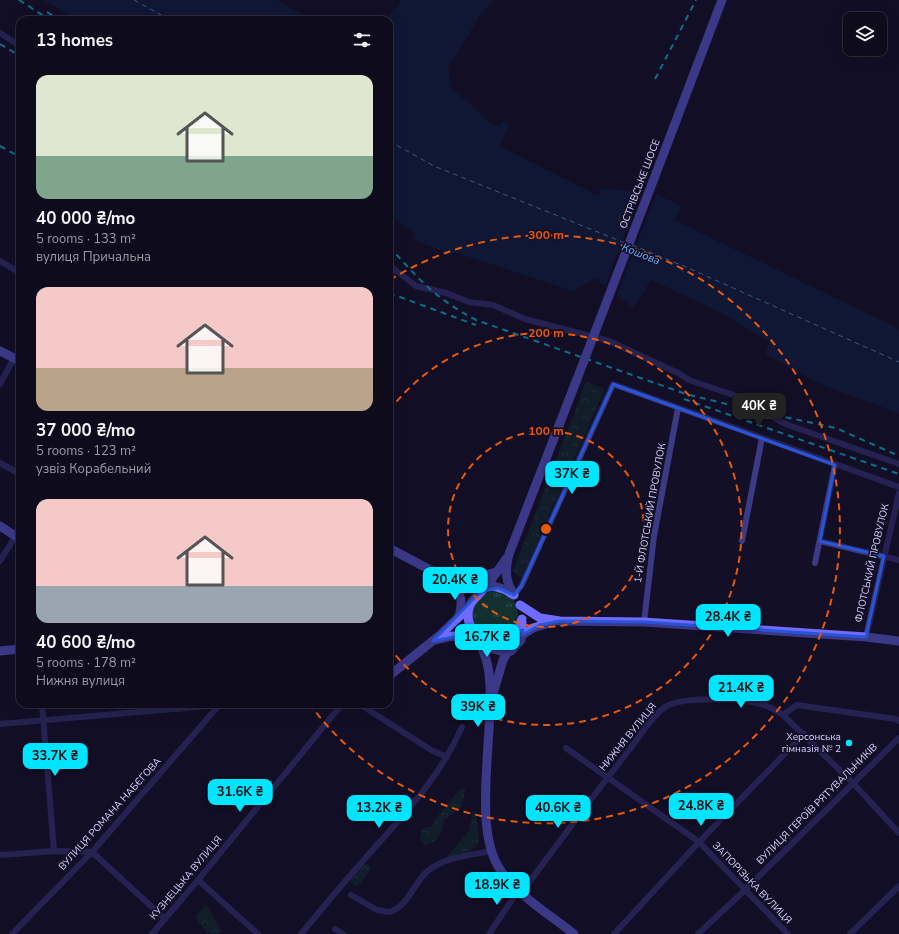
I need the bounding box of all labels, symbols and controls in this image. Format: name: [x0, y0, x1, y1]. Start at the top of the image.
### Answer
map controls: [843, 12, 887, 56]
button: layers: [843, 12, 887, 56]
text: 13 homes: [36, 29, 113, 52]
icon: filters: [351, 29, 373, 51]
icon: home: [169, 101, 241, 173]
street label: ОСТРІВСЬКЕ ШОСЕ: [616, 137, 664, 231]
text: 40 000 ₴/mo: [36, 207, 135, 230]
text: 300 m: [528, 227, 564, 243]
text: 5 rooms · 133 m²: [36, 230, 136, 248]
water label: Кошова: [620, 240, 662, 269]
text: вулиця Причальна: [36, 248, 151, 266]
icon: home: [169, 313, 241, 385]
text: 200 m: [528, 325, 564, 341]
pin: 40K ₴: [731, 393, 787, 427]
text: 40K ₴: [741, 397, 777, 415]
text: 37 000 ₴/mo: [36, 419, 135, 442]
text: 100 m: [528, 423, 564, 439]
street label: 1-Й ФЛОТСЬКИЙ ПРОВУЛОК: [631, 441, 669, 584]
text: 5 rooms · 123 m²: [36, 442, 136, 460]
text: узвіз Корабельний: [36, 460, 151, 478]
pin: 37K ₴: [544, 461, 600, 495]
text: 37K ₴: [554, 465, 590, 483]
street label: ФЛОТСЬКИЙ ПРОВУЛОК: [851, 502, 893, 624]
centre of rings: [539, 522, 553, 536]
icon: home: [169, 525, 241, 597]
pin: 20.4K ₴: [418, 567, 492, 601]
text: 20.4K ₴: [432, 571, 478, 589]
pin: 28.4K ₴: [691, 604, 765, 638]
text: 28.4K ₴: [705, 608, 751, 626]
pin: 16.7K ₴: [450, 624, 524, 658]
text: 16.7K ₴: [464, 628, 510, 646]
text: 40 600 ₴/mo: [36, 631, 135, 654]
text: 5 rooms · 178 m²: [36, 654, 136, 672]
text: Нижня вулиця: [36, 672, 125, 690]
pin: 21.4K ₴: [704, 675, 778, 709]
text: 21.4K ₴: [718, 679, 764, 697]
pin: 39K ₴: [450, 694, 506, 728]
text: 39K ₴: [460, 698, 496, 716]
street label: НИЖНЯ ВУЛИЦЯ: [596, 700, 660, 774]
place label: Херсонська гімназія № 2: [782, 730, 841, 756]
marker: Херсонська гімназія № 2: [844, 738, 854, 748]
street label: ВУЛИЦЯ ГЕРОЇВ РЯТУВАЛЬНИКІВ: [753, 740, 881, 868]
pin: 33.7K ₴: [18, 743, 92, 777]
text: 33.7K ₴: [32, 747, 78, 765]
street label: ВУЛИЦЯ РОМАНА НАБЄГОВА: [56, 754, 165, 873]
pin: 31.6K ₴: [203, 779, 277, 813]
text: 31.6K ₴: [217, 783, 263, 801]
pin: 24.8K ₴: [664, 793, 738, 827]
pin: 13.2K ₴: [342, 795, 416, 829]
pin: 40.6K ₴: [521, 795, 595, 829]
text: 24.8K ₴: [678, 797, 724, 815]
text: 13.2K ₴: [356, 799, 402, 817]
text: 40.6K ₴: [535, 799, 581, 817]
street label: КУЗНЕЦЬКА ВУЛИЦЯ: [147, 833, 225, 923]
street label: ЗАПОРІЗЬКА ВУЛИЦЯ: [709, 839, 795, 927]
pin: 18.9K ₴: [460, 872, 534, 906]
text: 18.9K ₴: [474, 876, 520, 894]

